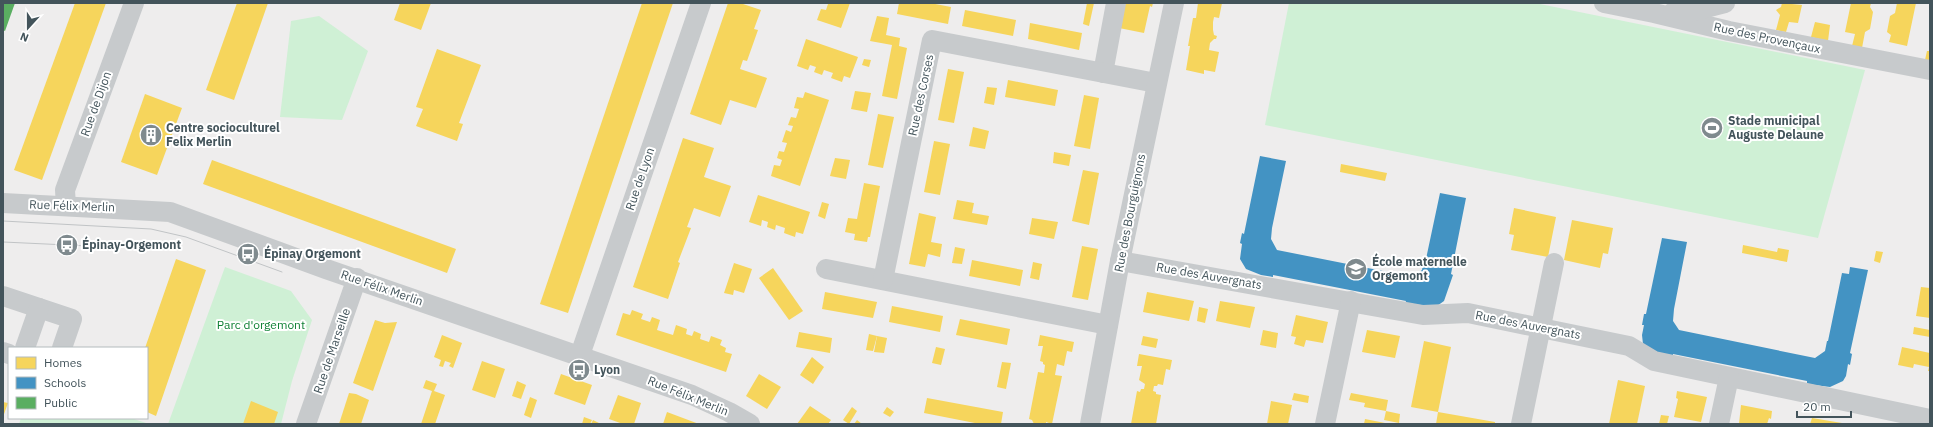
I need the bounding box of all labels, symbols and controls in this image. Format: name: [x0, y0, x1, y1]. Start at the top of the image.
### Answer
north arrow: [8, 8, 48, 48]
street label: Rue des Provençaux: [1712, 19, 1822, 56]
text: N: [18, 29, 31, 45]
street label: Rue des Corses: [905, 53, 937, 137]
street label: Rue de Dijon: [77, 69, 114, 138]
place label: Stade municipal Auguste Delaune: [1728, 113, 1824, 142]
sports icon: Stade municipal Auguste Delaune: [1699, 115, 1725, 141]
place label: Centre socioculturel Felix Merlin: [166, 120, 280, 149]
building icon: Centre socioculturel Felix Merlin: [138, 122, 164, 148]
street label: Rue de Lyon: [622, 146, 657, 212]
street label: Rue des Bourguignons: [1111, 152, 1148, 273]
street label: Rue Félix Merlin: [29, 197, 115, 214]
bus stop icon: Épinay-Orgemont: [54, 232, 80, 258]
place label: Épinay-Orgemont: [82, 236, 181, 252]
bus stop icon: Épinay Orgemont: [235, 241, 261, 267]
place label: Épinay Orgemont: [264, 245, 361, 261]
place label: École maternelle Orgemont: [1372, 253, 1467, 283]
school or university icon: École maternelle Orgemont: [1343, 256, 1369, 282]
street label: Rue des Auvergnats: [1155, 259, 1263, 292]
street label: Rue Félix Merlin: [339, 266, 425, 309]
street label: Rue de Marseille: [310, 306, 353, 396]
street label: Rue des Auvergnats: [1474, 307, 1582, 342]
park label: Parc d'orgemont: [217, 317, 305, 332]
legend: [8, 347, 148, 419]
text: Homes: [44, 355, 82, 370]
bus stop icon: Lyon: [566, 357, 592, 383]
place label: Lyon: [594, 362, 620, 377]
street label: Rue Félix Merlin: [646, 372, 731, 419]
text: Schools: [44, 375, 87, 390]
scale bar: [1797, 393, 1851, 419]
text: Public: [44, 395, 77, 410]
text: 20 m: [1803, 399, 1831, 414]

